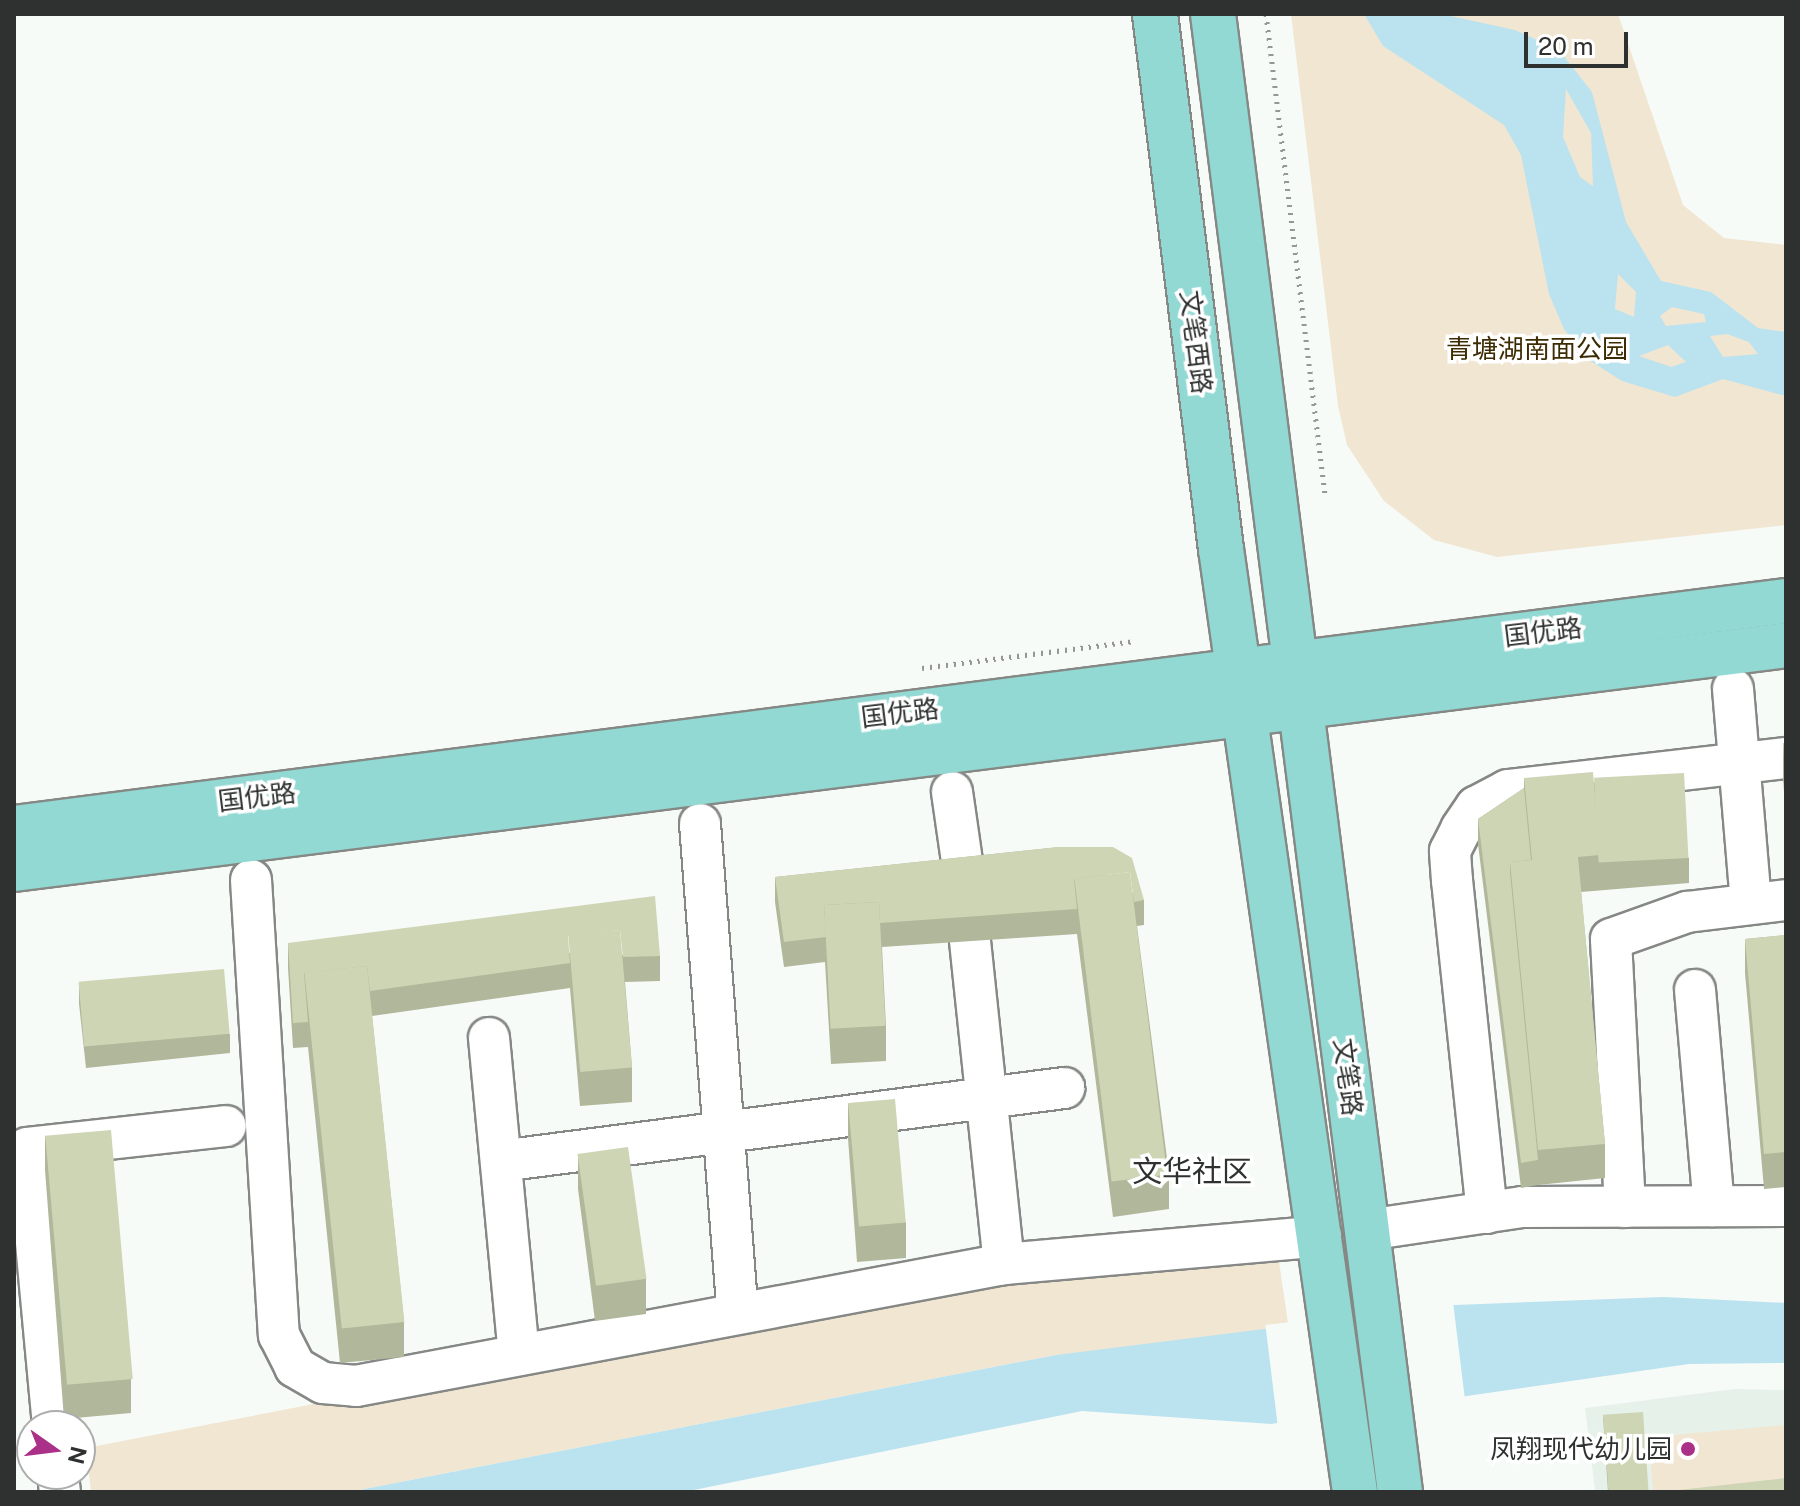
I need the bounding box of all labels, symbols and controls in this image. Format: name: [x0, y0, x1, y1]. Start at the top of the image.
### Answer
scale bar: [1528, 16, 1632, 66]
text: 20 m: [1538, 32, 1594, 60]
street label: 文笔西路: [1174, 288, 1218, 396]
park label: 青塘湖南面公园: [1446, 333, 1628, 365]
street label: 国优路: [1502, 612, 1584, 652]
street label: 国优路: [859, 693, 941, 733]
street label: 国优路: [216, 777, 298, 817]
street label: 文笔路: [1328, 1036, 1368, 1118]
district label: 文华社区: [1132, 1153, 1252, 1189]
north arrow: [16, 1410, 96, 1490]
place label: 凤翔现代幼儿园: [1490, 1433, 1672, 1465]
marker: 凤翔现代幼儿园: [1679, 1440, 1697, 1458]
text: N: [63, 1444, 92, 1467]

